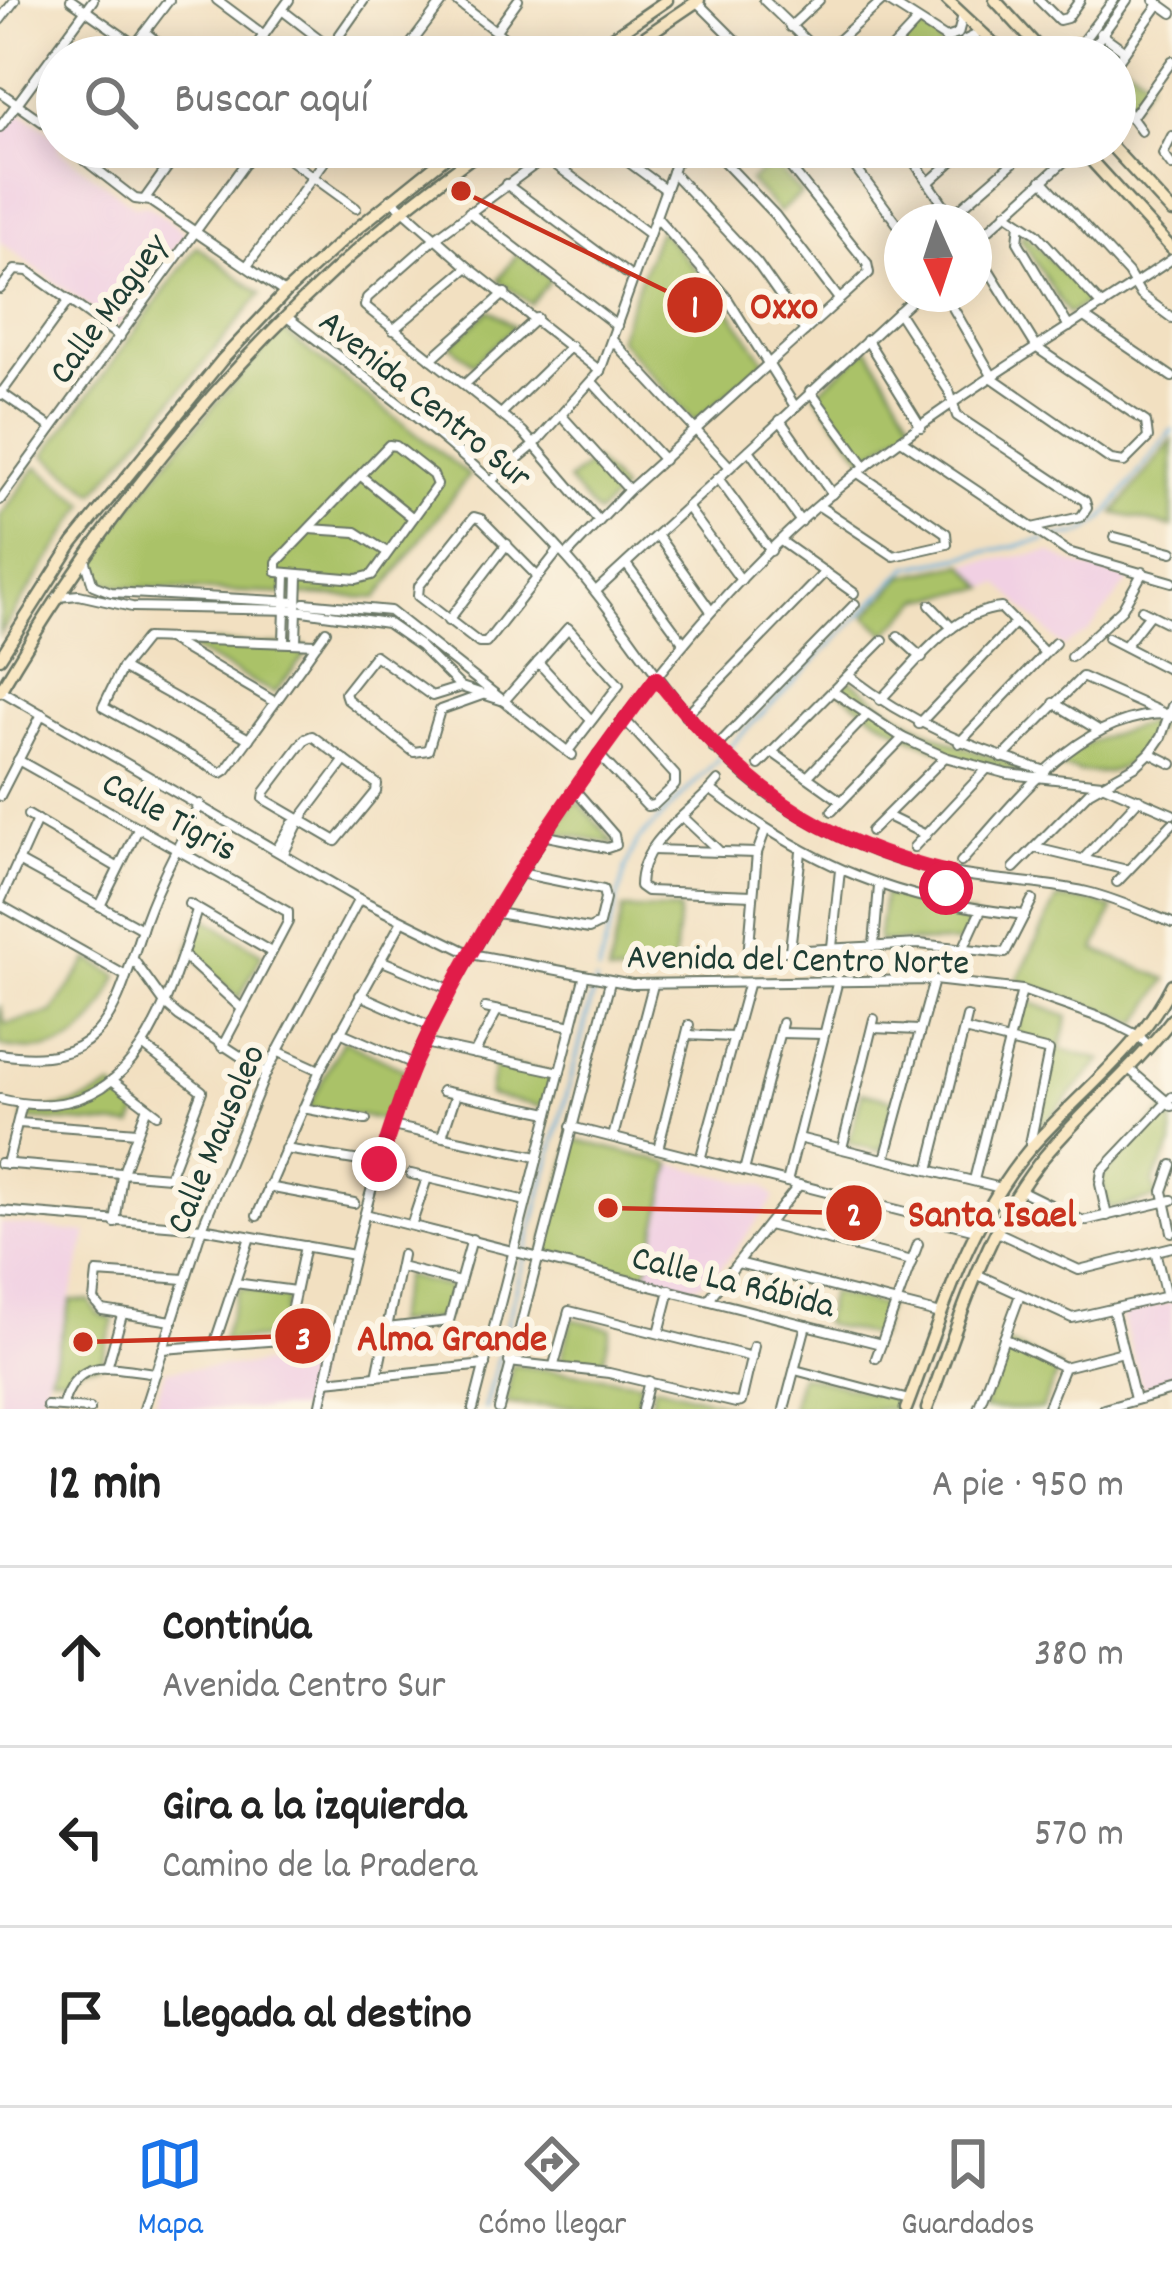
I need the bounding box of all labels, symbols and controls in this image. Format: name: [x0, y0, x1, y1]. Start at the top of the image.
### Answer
search box: [36, 36, 1136, 168]
icon: search: [78, 69, 144, 135]
text: Buscar aquí: [174, 70, 369, 134]
north arrow: [884, 204, 992, 312]
street label: Calle Maguey: [38, 223, 184, 397]
callout: Oxxo: [665, 267, 842, 342]
text: Oxxo: [750, 283, 818, 338]
text: 1: [691, 284, 699, 336]
street label: Avenida Centro Sur: [305, 299, 542, 505]
street label: Calle Tigris: [91, 761, 245, 878]
route start: [919, 861, 973, 915]
street label: Avenida del Centro Norte: [626, 934, 970, 992]
street label: Calle Mausoleo: [155, 1038, 282, 1243]
route end: [352, 1137, 406, 1191]
callout: Santa Isael: [824, 1175, 1100, 1250]
text: Santa Isael: [908, 1191, 1077, 1246]
text: 2: [846, 1192, 862, 1244]
street label: Calle La Rábida: [626, 1235, 840, 1335]
callout: Alma Grande: [273, 1298, 572, 1373]
text: Alma Grande: [357, 1315, 547, 1370]
text: 3: [295, 1316, 311, 1368]
text: 12 min: [48, 1451, 161, 1523]
text: A pie · 950 m: [932, 1460, 1124, 1515]
text: Continúa: [162, 1597, 311, 1661]
icon: ahead: [48, 1624, 114, 1690]
text: 380 m: [1034, 1629, 1124, 1684]
text: Avenida Centro Sur: [162, 1661, 445, 1716]
text: Gira a la izquierda: [162, 1777, 466, 1841]
icon: left: [48, 1804, 114, 1870]
text: 570 m: [1034, 1809, 1124, 1864]
text: Camino de la Pradera: [162, 1841, 477, 1896]
icon: arrive: [48, 1984, 114, 2050]
text: Llegada al destino: [162, 1985, 472, 2049]
tab: Mapa: [137, 2131, 203, 2250]
tab: Cómo llegar: [478, 2131, 626, 2250]
tab: Guardados: [901, 2131, 1035, 2250]

